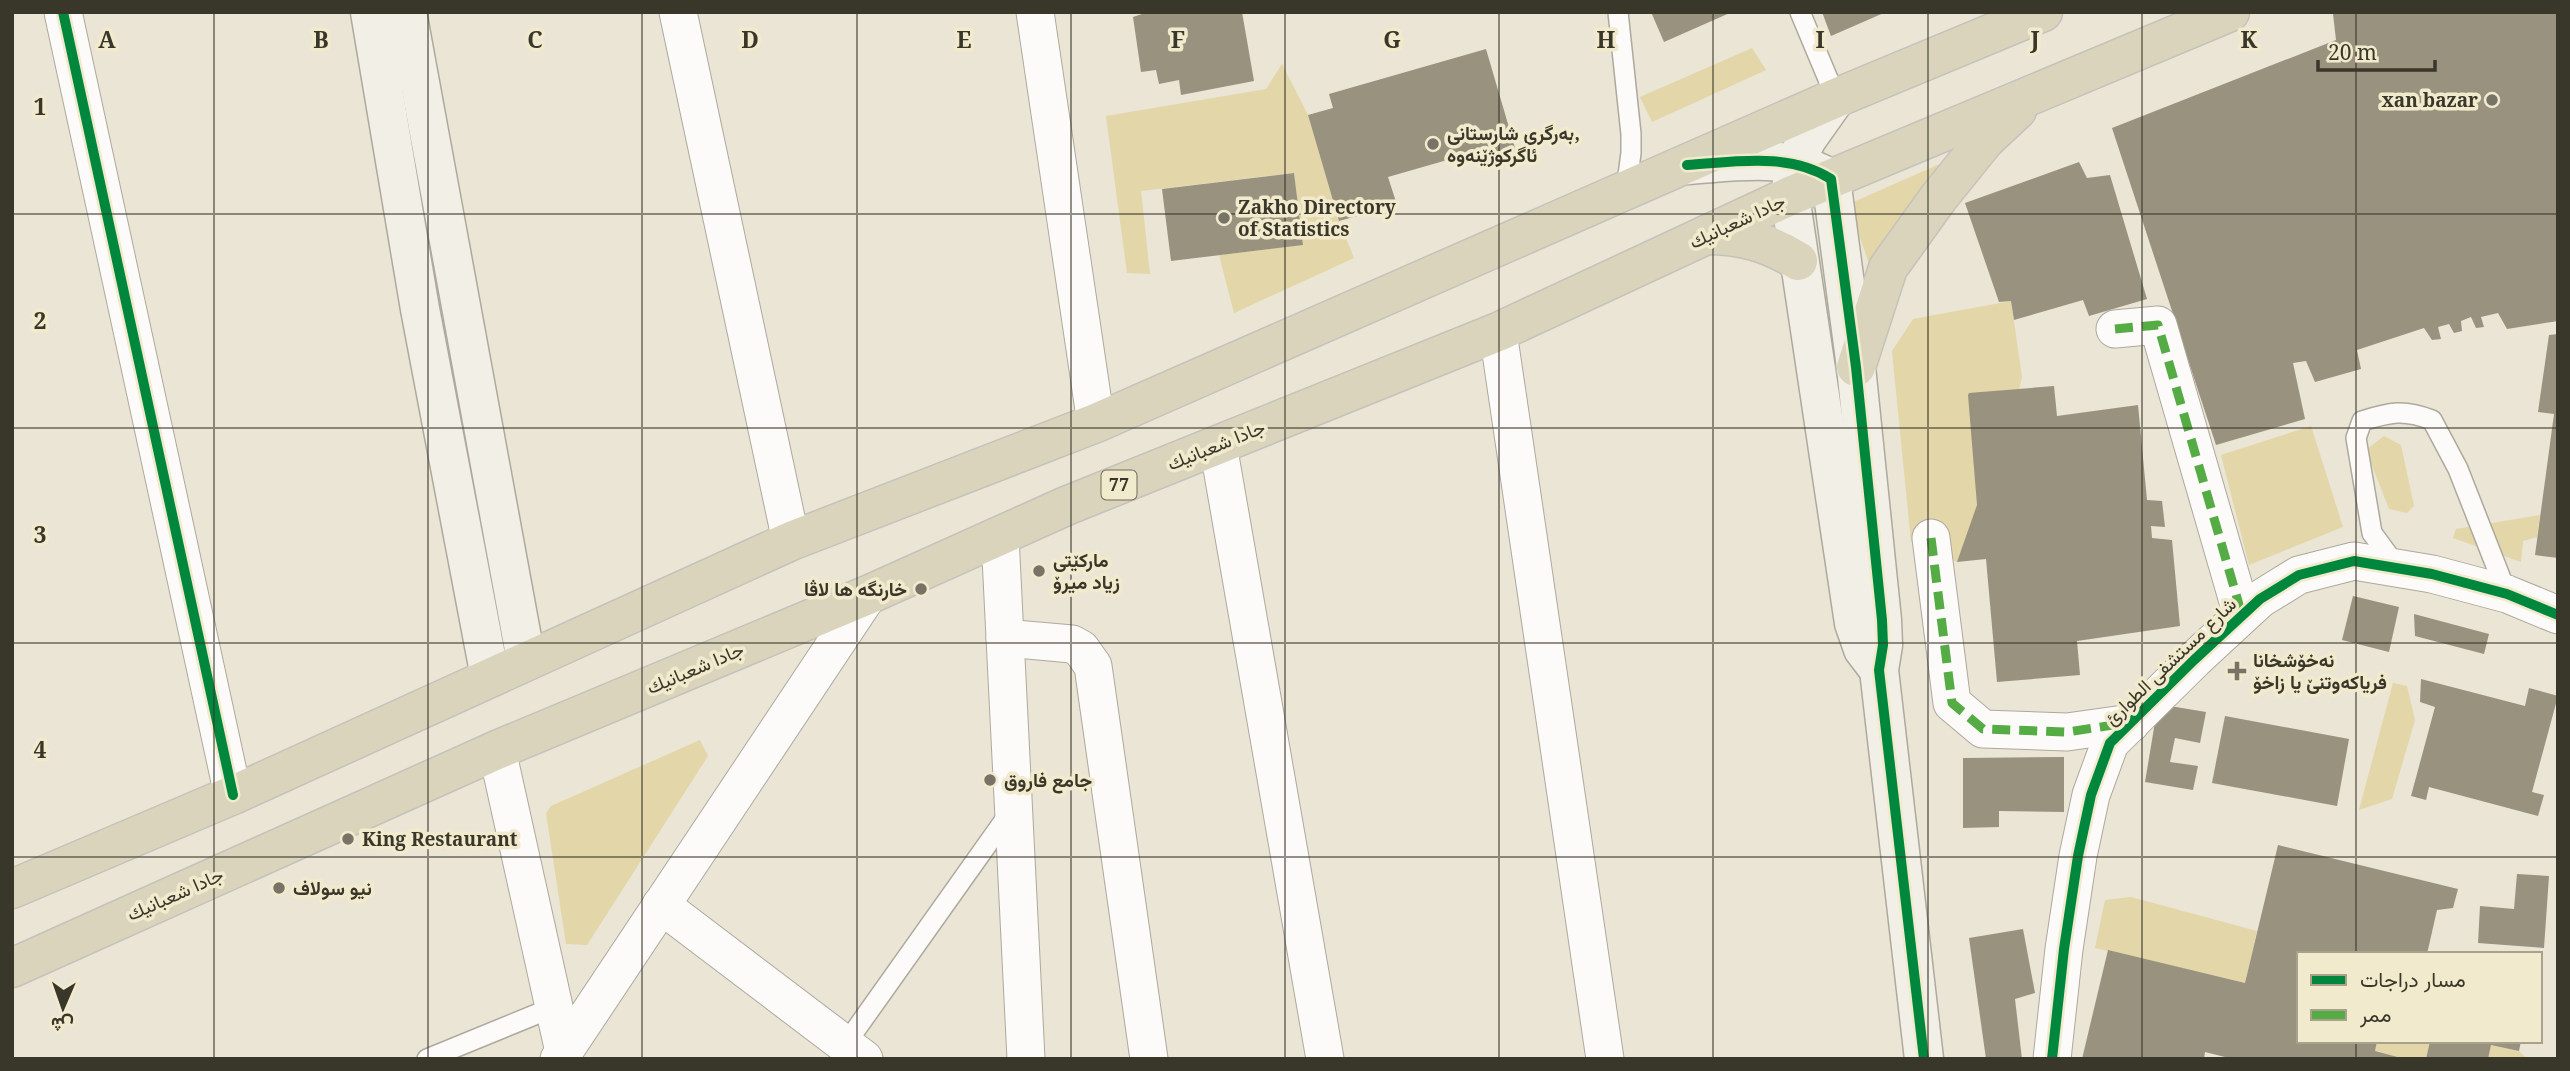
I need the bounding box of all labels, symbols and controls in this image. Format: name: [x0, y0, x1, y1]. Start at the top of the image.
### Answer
text: A: [98, 23, 116, 55]
text: B: [313, 23, 329, 55]
text: C: [527, 23, 543, 55]
text: D: [741, 23, 759, 55]
text: E: [956, 23, 972, 55]
text: F: [1171, 23, 1185, 55]
text: G: [1383, 23, 1401, 55]
text: H: [1597, 23, 1616, 55]
text: I: [1815, 23, 1825, 55]
text: J: [2029, 23, 2040, 55]
text: K: [2241, 23, 2258, 55]
scale bar: [2318, 28, 2435, 72]
text: 20 m: [2328, 38, 2377, 66]
place label: xan bazar: [2382, 87, 2478, 113]
text: 1: [34, 90, 47, 122]
marker: xan bazar: [2484, 92, 2500, 108]
place label: بەرگری شارستانی, ئاگرکوژێنەوە: [1447, 120, 1580, 168]
marker: بەرگری شارستانی, ئاگرکوژێنەوە: [1425, 136, 1441, 152]
street label: جادا شعبانيك: [1685, 187, 1789, 255]
place label: Zakho Directory of Statistics: [1238, 194, 1396, 242]
marker: Zakho Directory of Statistics: [1216, 210, 1232, 226]
text: 2: [34, 304, 47, 336]
street label: جادا شعبانيك: [1163, 414, 1269, 476]
road number: 77: [1102, 471, 1136, 500]
text: 3: [34, 518, 47, 550]
place label: مارکێتی زیاد میرۆ: [1053, 547, 1120, 595]
marker: مارکێتی زیاد میرۆ: [1031, 563, 1047, 579]
place label: خارنگه ها لاڤا: [804, 576, 907, 602]
marker: خارنگه ها لاڤا: [913, 581, 929, 597]
street label: شارع مستشفى الطوارئ: [2098, 591, 2242, 731]
street label: جادا شعبانيك: [642, 636, 748, 700]
place label: نه‌خۆشخانا فرياكه‌وتنێ يا زاخۆ: [2253, 647, 2387, 695]
marker: نه‌خۆشخانا فرياكه‌وتنێ يا زاخۆ: [2227, 661, 2247, 681]
text: 4: [34, 733, 47, 765]
place label: جامع فاروق: [1004, 767, 1092, 794]
marker: جامع فاروق: [982, 772, 998, 788]
place label: King Restaurant: [362, 826, 518, 852]
marker: King Restaurant: [340, 831, 356, 847]
street label: جادا شعبانيك: [123, 861, 227, 927]
place label: نيو سولاف: [293, 875, 372, 901]
marker: نيو سولاف: [271, 880, 287, 896]
legend: [2297, 952, 2542, 1043]
text: مسار دراجات: [2360, 965, 2466, 993]
north arrow: [28, 973, 98, 1043]
text: ممر: [2359, 1000, 2391, 1028]
text: ش: [50, 1012, 74, 1038]

